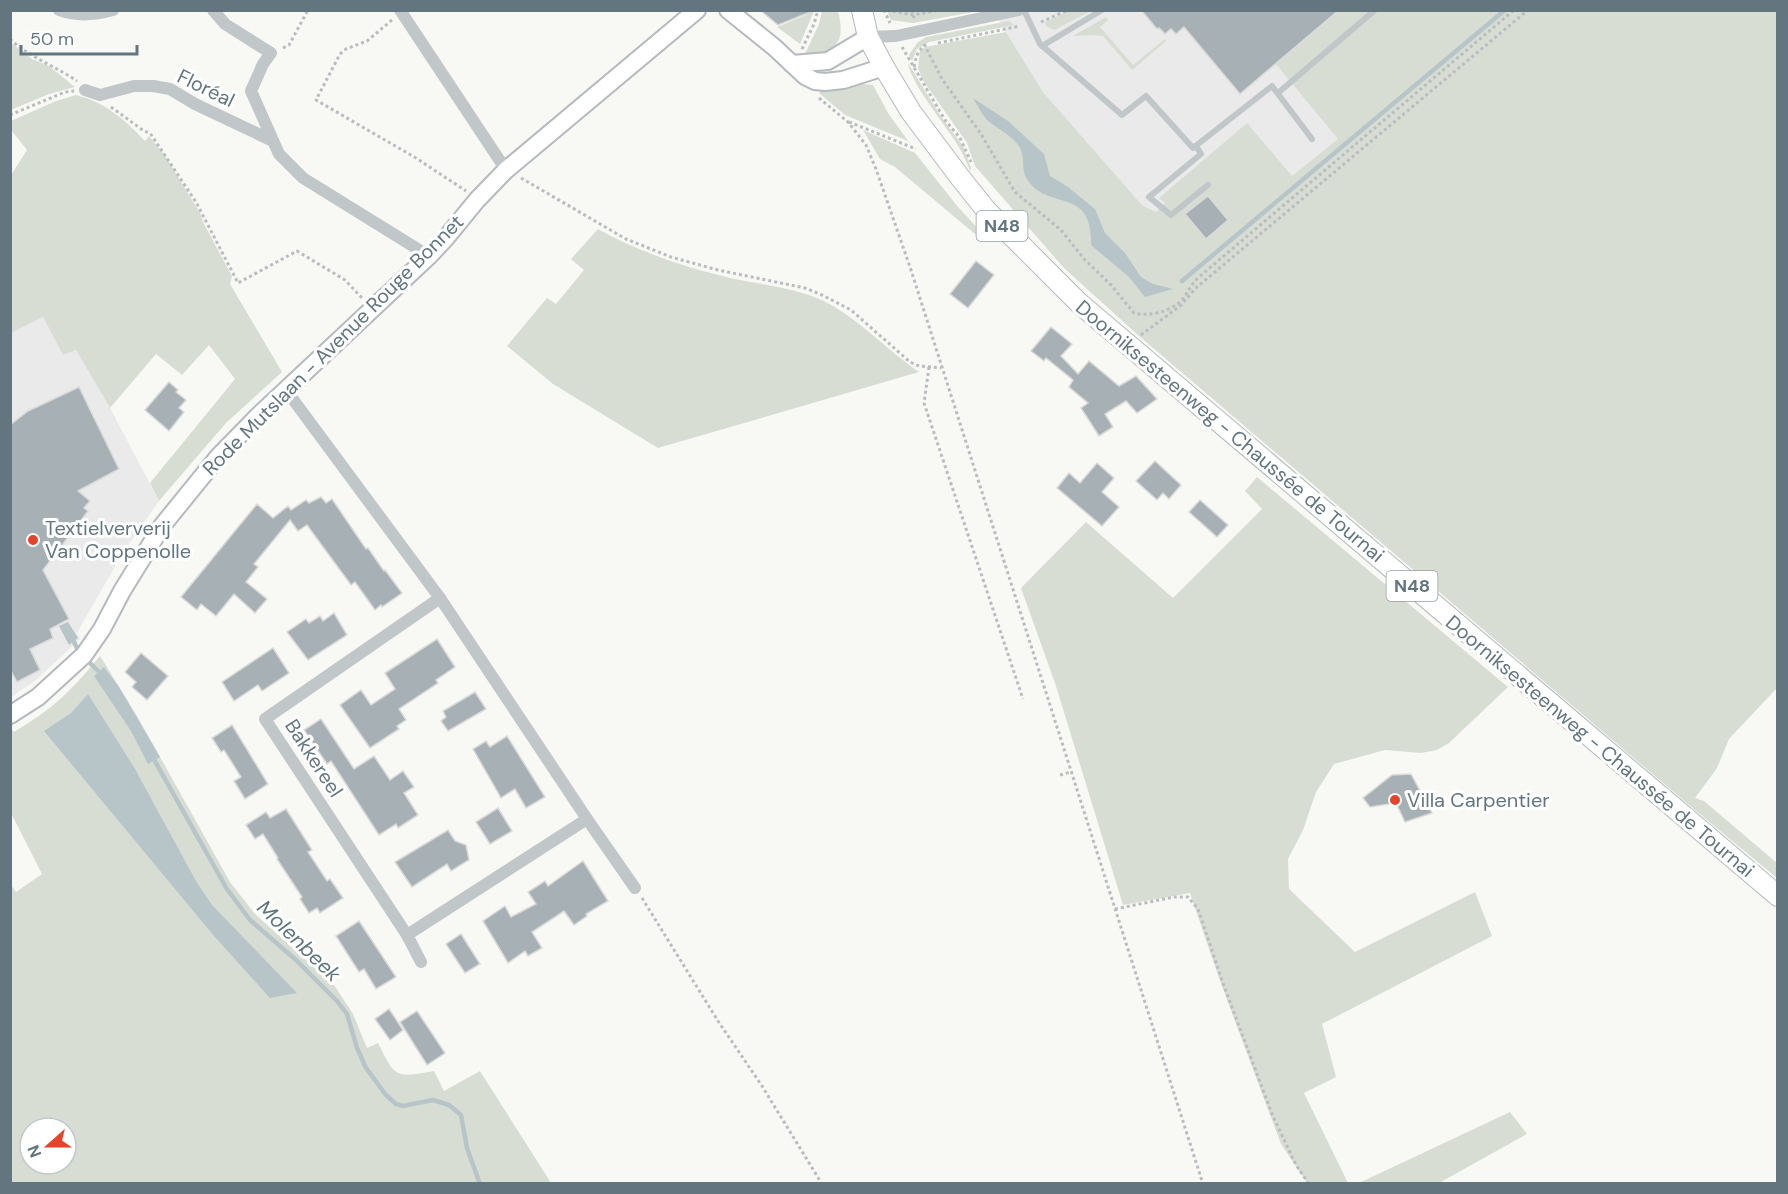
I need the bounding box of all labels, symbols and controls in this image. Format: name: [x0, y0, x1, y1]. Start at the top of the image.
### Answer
scale bar: [21, 18, 136, 56]
text: 50 m: [30, 27, 74, 51]
street label: Floréal: [173, 63, 239, 113]
street label: Rode Mutslaan - Avenue Rouge Bonnet: [197, 209, 469, 481]
road number: N48: [976, 211, 1028, 241]
street label: Doorniksesteenweg - Chaussée de Tournai: [1070, 294, 1390, 568]
place label: Textielververij Van Coppenolle: [45, 515, 191, 564]
marker: Textielververij Van Coppenolle: [26, 533, 40, 547]
road number: N48: [1386, 571, 1438, 601]
street label: Doorniksesteenweg - Chaussée de Tournai: [1440, 609, 1760, 883]
street label: Bakkereel: [279, 714, 349, 802]
place label: Villa Carpentier: [1407, 787, 1550, 813]
marker: Villa Carpentier: [1388, 793, 1402, 807]
water label: Molenbeek: [251, 894, 347, 988]
north arrow: [18, 1116, 78, 1176]
text: N: [23, 1142, 46, 1160]

